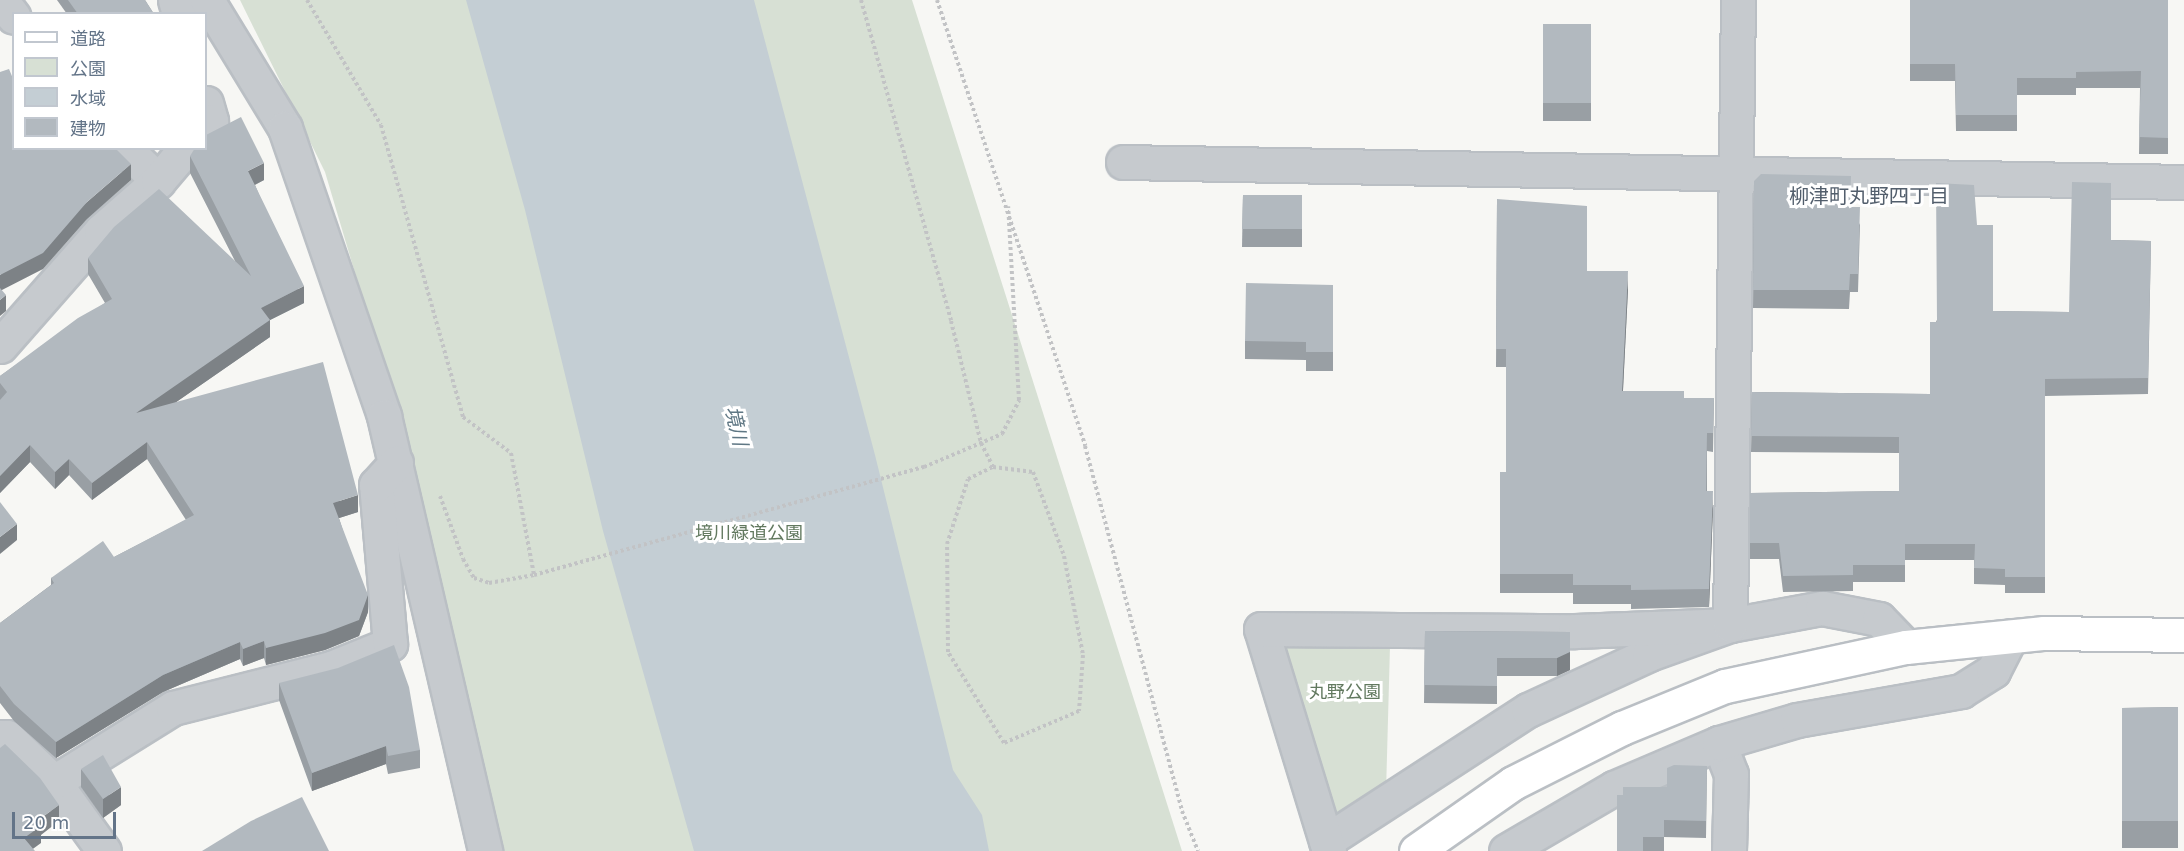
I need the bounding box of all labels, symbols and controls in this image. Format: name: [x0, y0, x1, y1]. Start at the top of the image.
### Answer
legend: [12, 12, 207, 150]
text: 道路: [70, 28, 106, 49]
text: 公園: [70, 58, 106, 79]
text: 水域: [70, 88, 106, 109]
text: 建物: [70, 118, 106, 139]
district label: 柳津町丸野四丁目: [1789, 184, 1949, 208]
water label: 境川: [720, 404, 752, 448]
park label: 境川緑道公園: [695, 522, 803, 544]
park label: 丸野公園: [1309, 681, 1381, 703]
scale bar: [15, 800, 118, 838]
text: 20 m: [23, 812, 69, 833]

